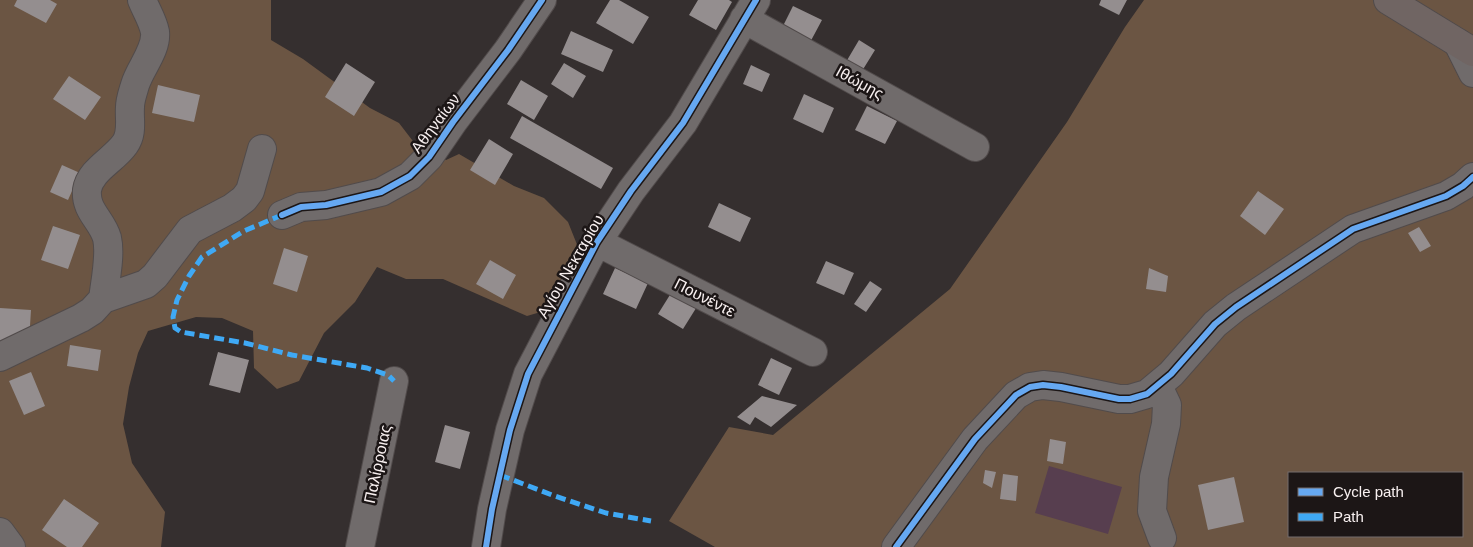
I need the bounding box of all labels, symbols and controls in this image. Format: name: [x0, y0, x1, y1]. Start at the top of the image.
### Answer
street label: Ιθώμης: [833, 62, 887, 103]
street label: Αθηναίων: [408, 90, 463, 156]
street label: Αγίου Νεκταρίου: [534, 212, 607, 321]
street label: Πουνέντε: [672, 275, 738, 320]
street label: Παλίρροιας: [361, 423, 394, 505]
legend: [1288, 472, 1463, 537]
text: Cycle path: [1333, 483, 1404, 500]
text: Path: [1333, 508, 1364, 525]

